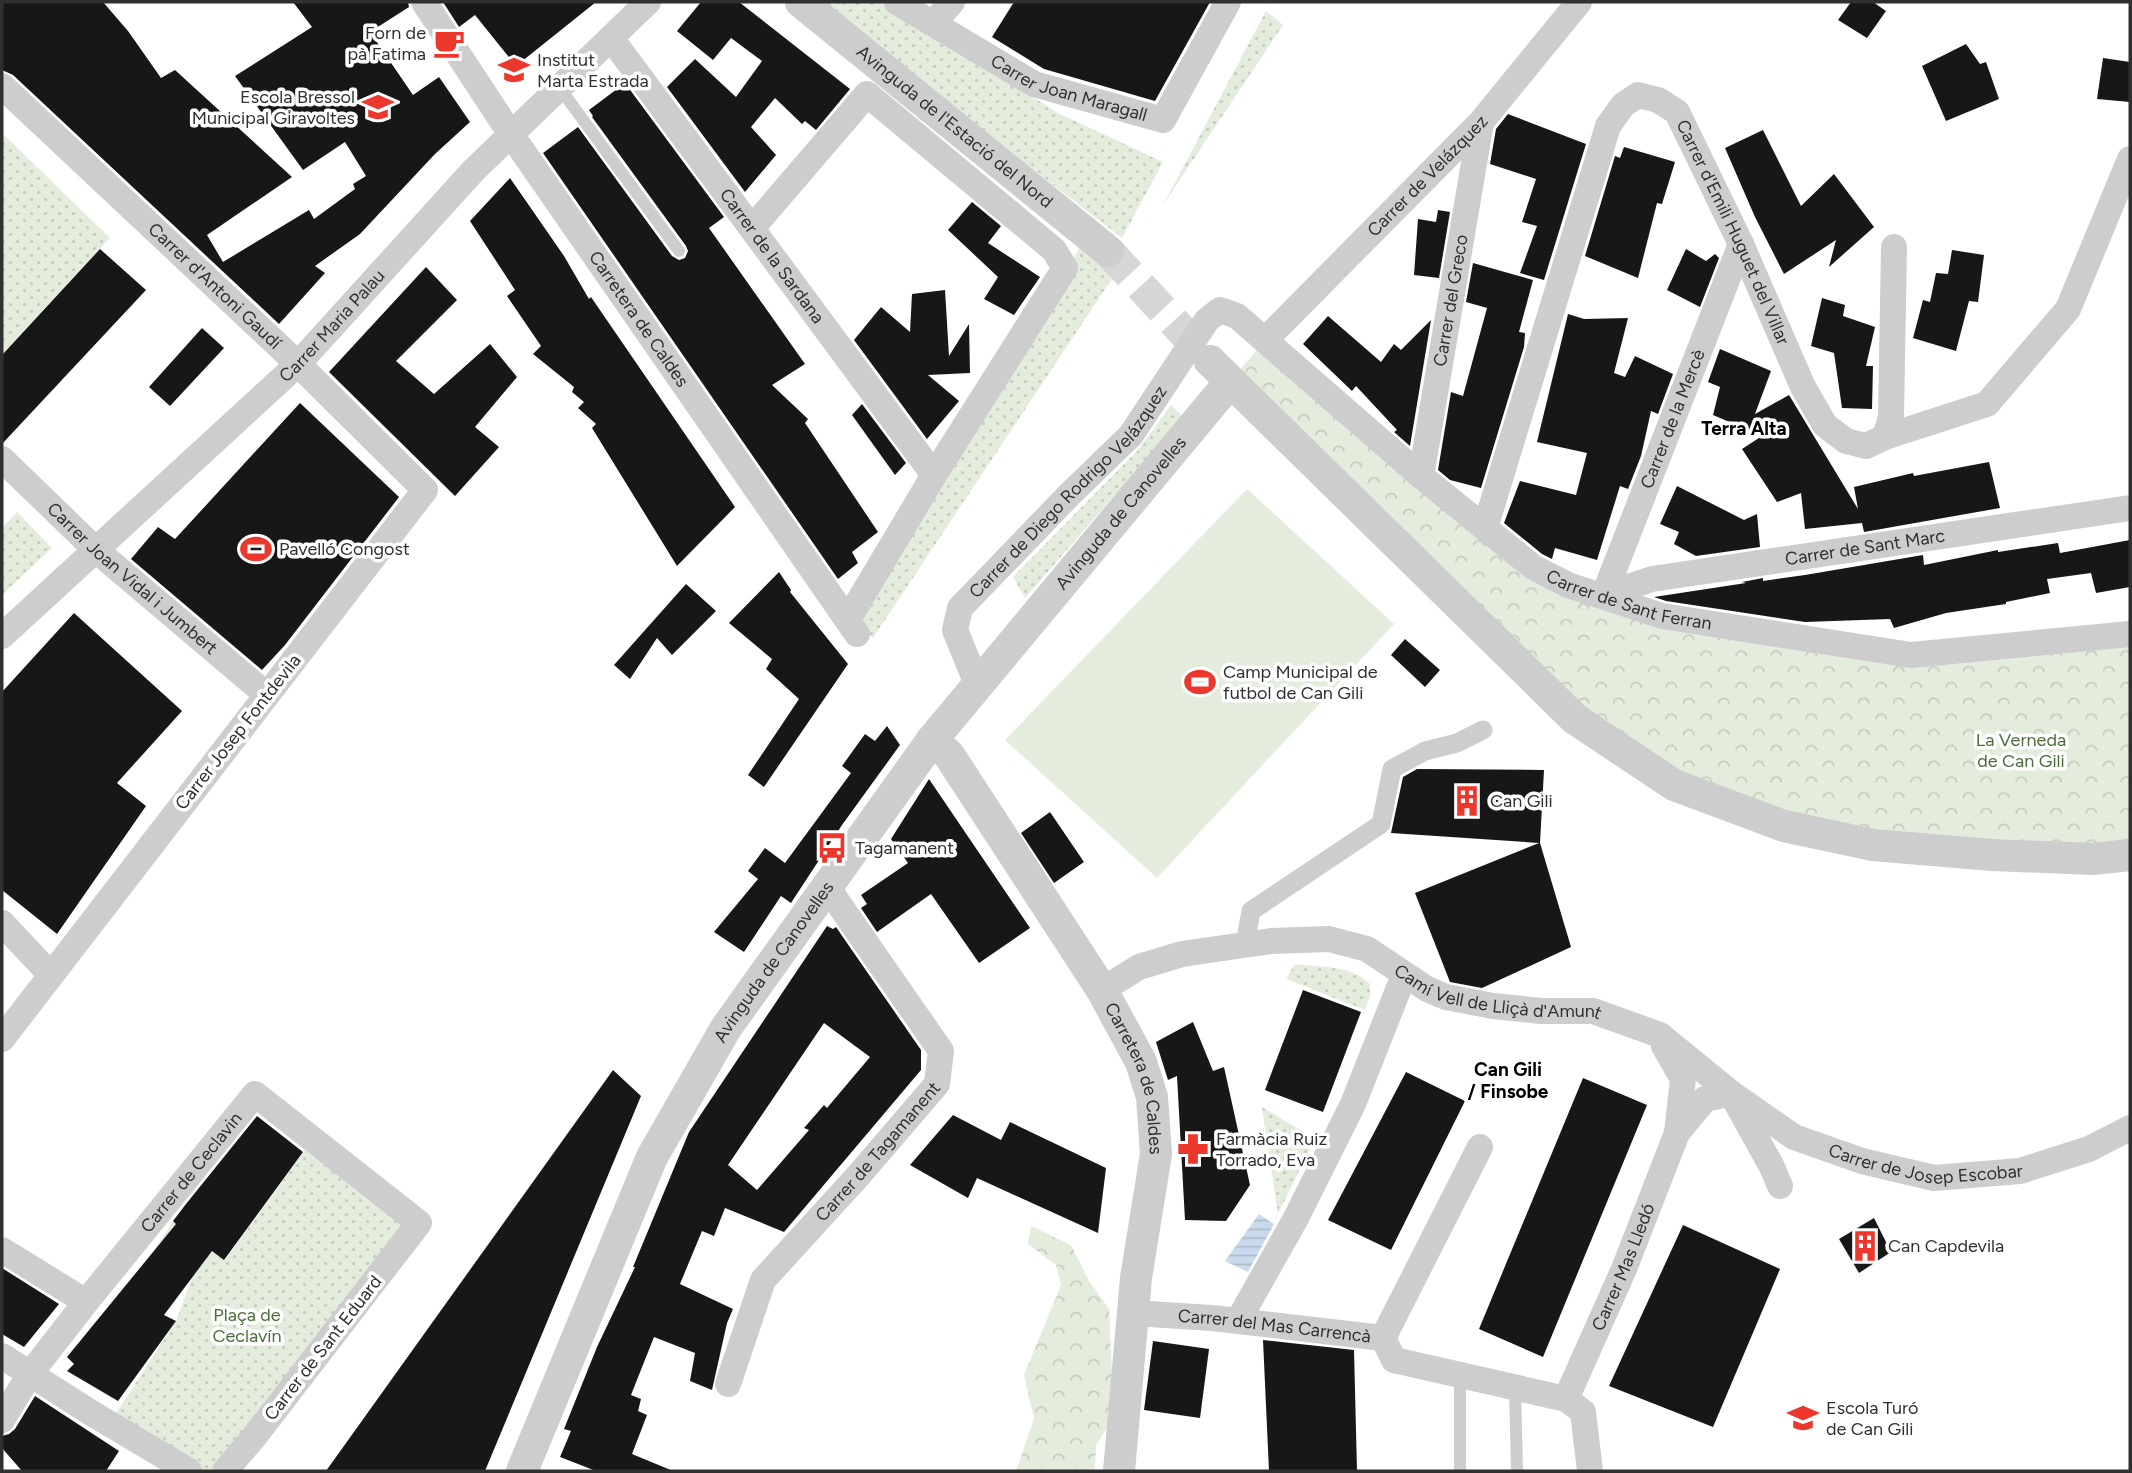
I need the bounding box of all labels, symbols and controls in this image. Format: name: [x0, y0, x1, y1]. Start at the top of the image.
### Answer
place label: Forn de pà Fatima: [347, 22, 426, 65]
cafe icon: Forn de pà Fatima: [432, 26, 466, 60]
street label: Avinguda de l'Estació del Nord: [852, 41, 1057, 213]
place label: Institut Marta Estrada: [537, 49, 649, 92]
street label: Carrer Joan Maragall: [987, 50, 1150, 126]
school or university icon: Institut Marta Estrada: [497, 53, 531, 87]
place label: Escola Bressol Municipal Giravoltes: [192, 86, 355, 129]
school or university icon: Escola Bressol Municipal Giravoltes: [361, 90, 395, 124]
street label: Carrer de Velázquez: [1363, 111, 1493, 241]
street label: Carrer d'Emili Huguet del Villar: [1671, 116, 1794, 348]
street label: Carrer de la Sardana: [715, 184, 829, 328]
street label: Carrer d'Antoni Gaudí: [144, 218, 287, 354]
street label: Carrer del Greco: [1429, 233, 1473, 368]
street label: Carretera de Caldes: [584, 247, 694, 391]
street label: Carrer Maria Palau: [274, 265, 389, 387]
street label: Carrer de la Mercè: [1636, 346, 1710, 492]
street label: Carrer de Diego Rodrigo Velázquez: [965, 381, 1172, 603]
district label: Terra Alta: [1701, 417, 1787, 440]
street label: Avinguda de Canovelles: [1051, 432, 1191, 594]
street label: Carrer Joan Vidal i Jumbert: [43, 498, 222, 659]
street label: Carrer de Sant Marc: [1784, 525, 1947, 570]
sports icon: Pavelló Congost: [239, 532, 273, 566]
place label: Pavelló Congost: [279, 538, 410, 560]
street label: Carrer de Sant Ferran: [1543, 565, 1713, 635]
street label: Carrer Josep Fontdevila: [170, 650, 306, 814]
place label: Camp Municipal de futbol de Can Gili: [1223, 661, 1378, 704]
sports icon: Camp Municipal de futbol de Can Gili: [1183, 665, 1217, 699]
park label: La Verneda de Can Gili: [1976, 729, 2066, 772]
building icon: Can Gili: [1450, 784, 1484, 818]
place label: Can Gili: [1490, 790, 1553, 812]
bus stop icon: Tagamanent: [815, 831, 849, 865]
place label: Tagamanent: [855, 837, 954, 859]
street label: Avinguda de Canovelles: [709, 877, 838, 1046]
street label: Camí Vell de Lliçà d'Amunt: [1390, 959, 1605, 1024]
street label: Carretera de Caldes: [1100, 999, 1167, 1155]
district label: Can Gili / Finsobe: [1468, 1058, 1549, 1103]
street label: Carrer de Tagamanent: [811, 1077, 945, 1226]
street label: Carrer de Ceclavin: [136, 1108, 247, 1237]
place label: Farmàcia Ruiz Torrado, Eva: [1216, 1128, 1327, 1171]
pharmacy icon: Farmàcia Ruiz Torrado, Eva: [1176, 1132, 1210, 1166]
street label: Carrer de Josep Escobar: [1826, 1139, 2024, 1189]
street label: Carrer Mas Lledó: [1587, 1200, 1660, 1334]
building icon: Can Capdevila: [1848, 1229, 1882, 1263]
place label: Can Capdevila: [1888, 1235, 2004, 1257]
street label: Carrer de Sant Eduard: [260, 1271, 386, 1425]
park label: Plaça de Ceclavín: [212, 1304, 282, 1347]
street label: Carrer del Mas Carrencà: [1177, 1305, 1372, 1347]
place label: Escola Turó de Can Gili: [1826, 1397, 1918, 1440]
school or university icon: Escola Turó de Can Gili: [1786, 1401, 1820, 1435]

